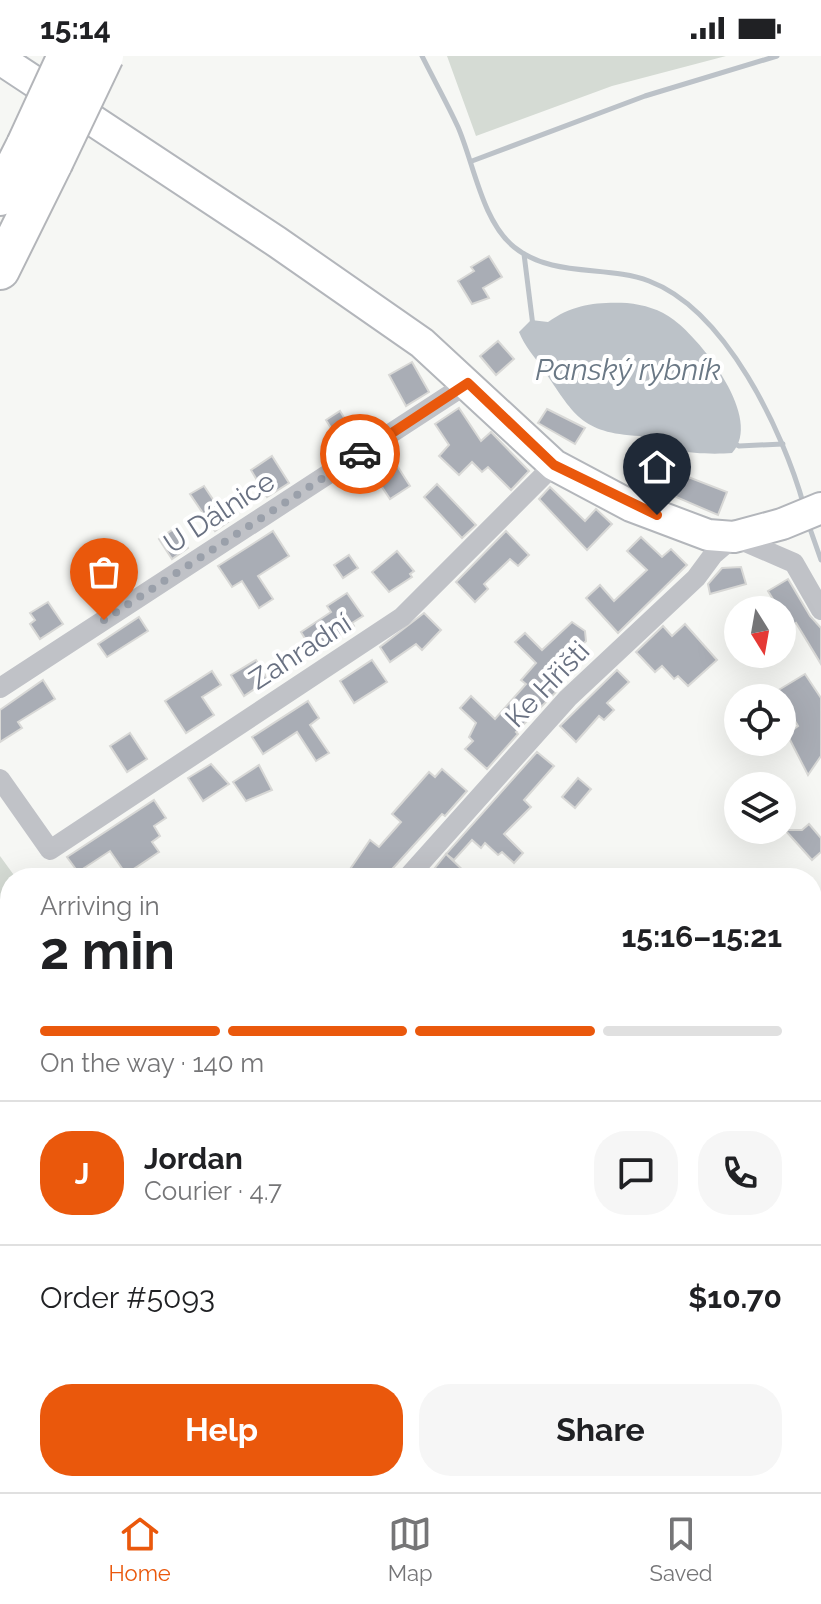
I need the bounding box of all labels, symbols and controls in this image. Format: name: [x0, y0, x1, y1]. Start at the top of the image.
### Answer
text: 15:14: [40, 11, 111, 46]
water label: Panský rybník: [535, 352, 721, 387]
courier: [320, 414, 400, 494]
icon: car: [338, 432, 382, 476]
pin: [623, 433, 691, 515]
icon: home: [635, 445, 679, 489]
street label: U Dálnice: [158, 464, 281, 560]
pin: [70, 538, 138, 620]
icon: bag: [82, 550, 126, 594]
north arrow: [724, 596, 796, 668]
map controls: [724, 596, 796, 844]
street label: Zahradní: [243, 606, 358, 696]
street label: Ke Hřišti: [499, 635, 596, 734]
button: locate: [724, 684, 796, 756]
button: layers: [724, 772, 796, 844]
text: Arriving in: [40, 891, 160, 921]
text: 15:16–15:21: [621, 919, 782, 954]
text: 2 min: [40, 920, 175, 981]
text: On the way · 140 m: [40, 1048, 264, 1078]
button: chat: [594, 1131, 678, 1215]
button: phone: [698, 1131, 782, 1215]
text: Jordan: [144, 1141, 243, 1176]
text: J: [75, 1156, 89, 1191]
text: Courier · 4.7: [144, 1176, 282, 1206]
text: Order #5093: [40, 1280, 215, 1315]
text: $10.70: [688, 1280, 782, 1315]
button: Help: [40, 1384, 403, 1476]
button: Share: [419, 1384, 782, 1476]
tab: Home: [109, 1512, 171, 1586]
tab: Map: [388, 1512, 433, 1586]
tab: Saved: [650, 1512, 712, 1586]

